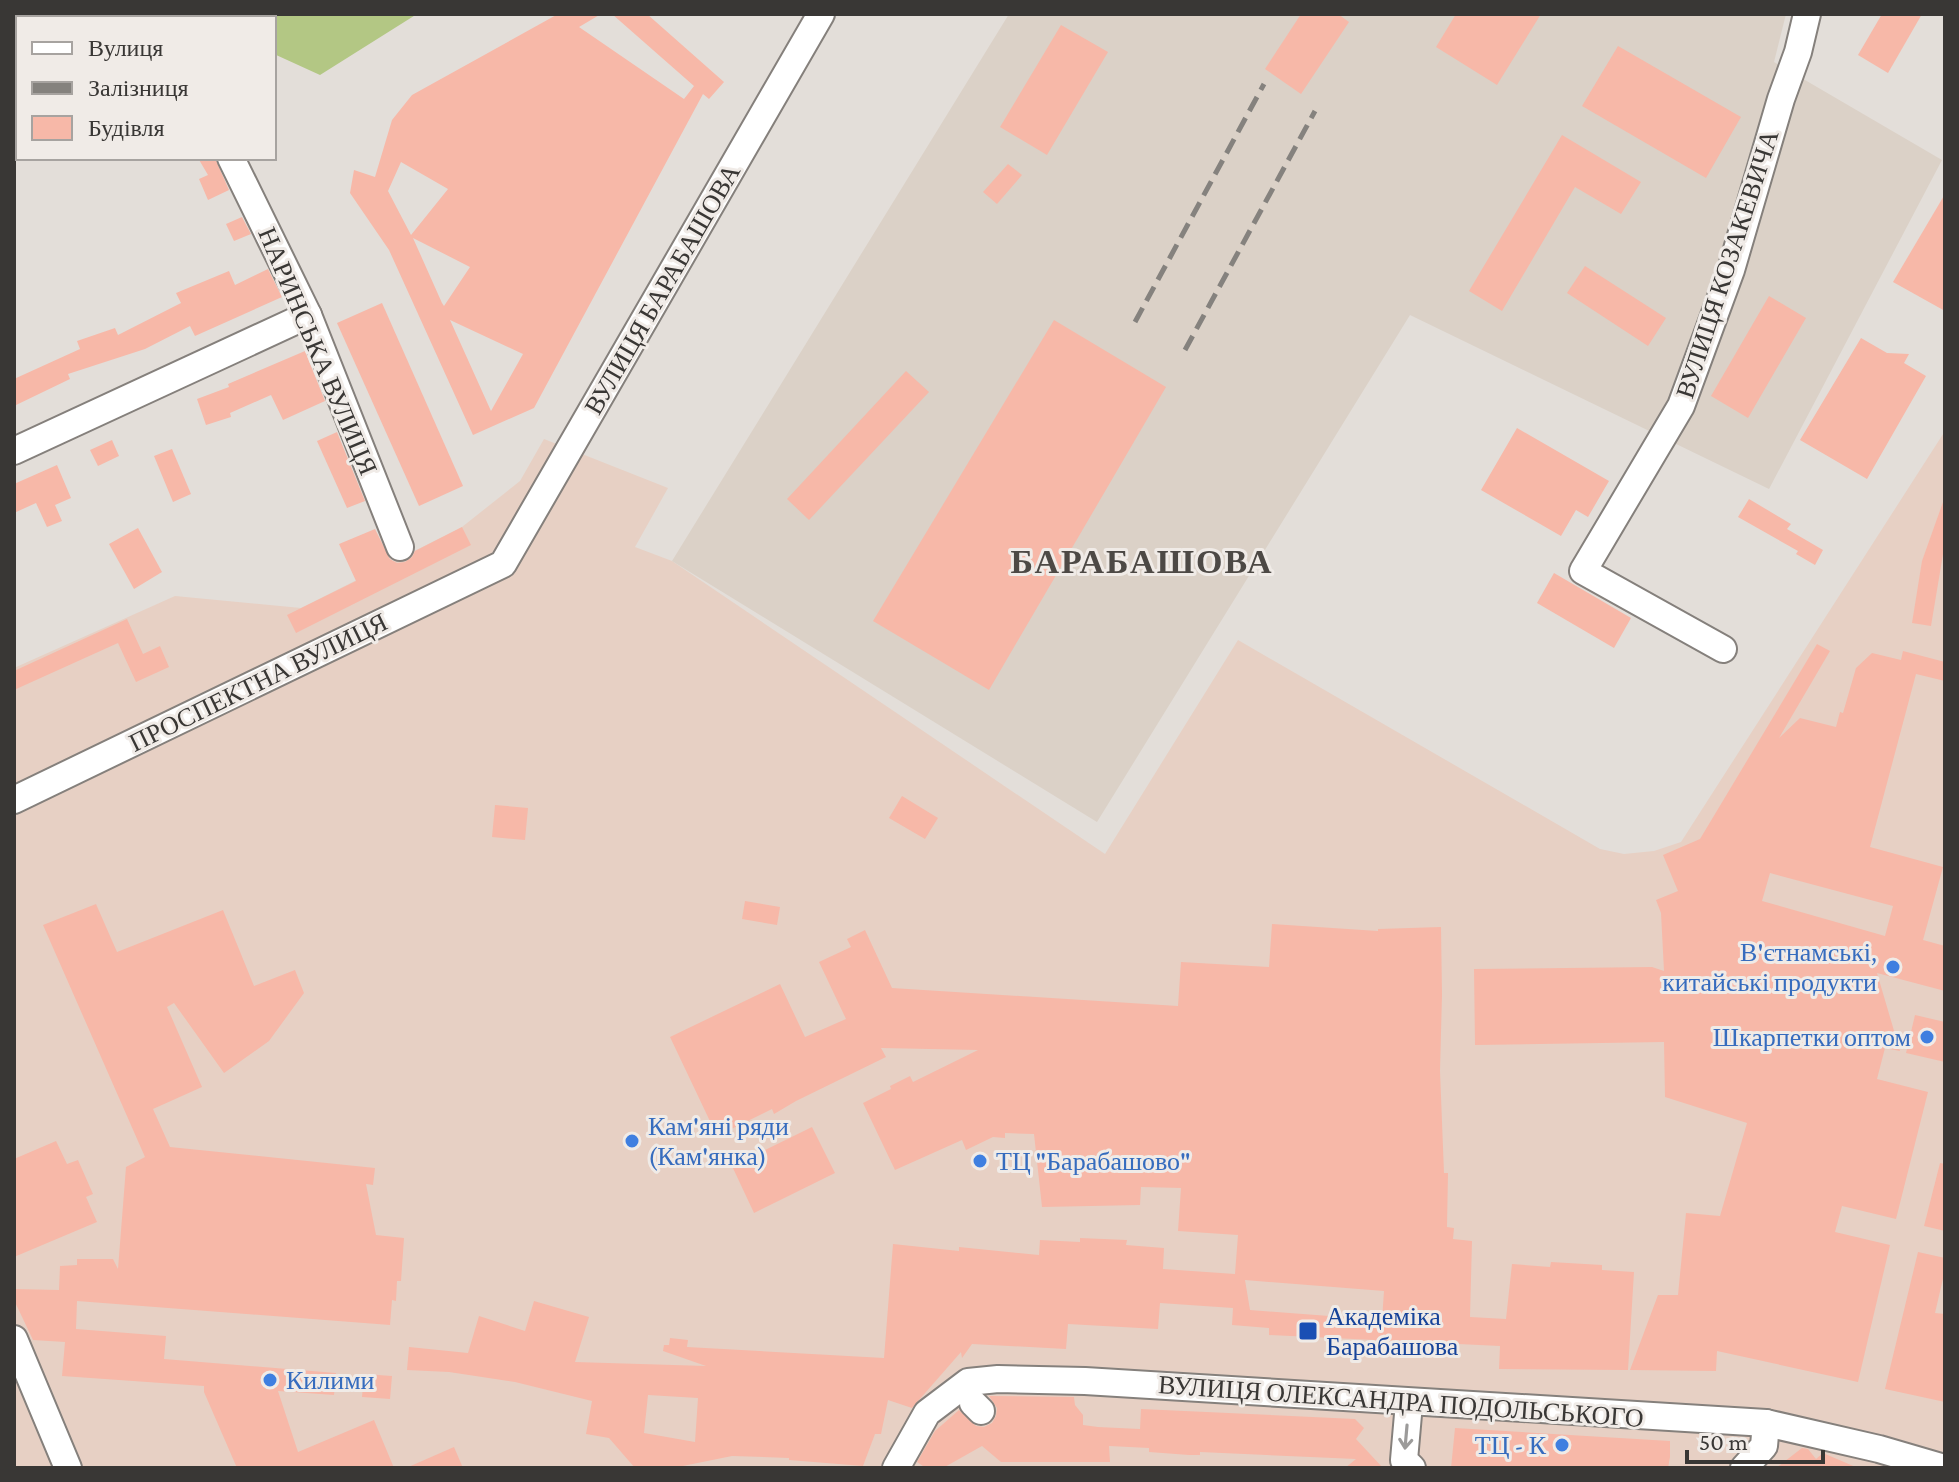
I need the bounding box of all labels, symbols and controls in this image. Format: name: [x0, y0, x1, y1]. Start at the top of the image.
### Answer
legend: [16, 16, 276, 160]
text: Вулиця: [88, 34, 163, 61]
text: Залізниця: [88, 74, 189, 101]
text: Будівля: [88, 114, 165, 141]
street label: ВУЛИЦЯ КОЗАКЕВИЧА: [1670, 126, 1785, 402]
street label: ВУЛИЦЯ БАРАБАШОВА: [579, 159, 746, 420]
street label: НАРИНСЬКА ВУЛИЦЯ: [252, 223, 383, 479]
district label: БАРАБАШОВА: [1010, 543, 1274, 580]
street label: ПРОСПЕКТНА ВУЛИЦЯ: [124, 607, 392, 758]
place label: В'єтнамські, китайські продукти: [1662, 938, 1877, 997]
marker: В'єтнамські, китайські продукти: [1884, 958, 1902, 976]
place label: Шкарпетки оптом: [1713, 1023, 1911, 1052]
marker: Шкарпетки оптом: [1918, 1028, 1936, 1046]
place label: Кам'яні ряди (Кам'янка): [648, 1112, 789, 1171]
marker: Кам'яні ряди (Кам'янка): [623, 1132, 641, 1150]
place label: ТЦ "Барабашово": [996, 1147, 1191, 1176]
marker: ТЦ "Барабашово": [971, 1152, 989, 1170]
place label: Академіка Барабашова: [1326, 1302, 1459, 1361]
marker: Академіка Барабашова: [1297, 1320, 1319, 1342]
place label: Килими: [286, 1366, 375, 1395]
street label: ВУЛИЦЯ ОЛЕКСАНДРА ПОДОЛЬСЬКОГО: [1157, 1370, 1644, 1433]
marker: Килими: [261, 1371, 279, 1389]
scale bar: [1687, 1414, 1823, 1464]
one-way arrow: [1399, 1423, 1414, 1450]
text: 50 m: [1699, 1428, 1748, 1455]
place label: ТЦ - К: [1475, 1431, 1547, 1460]
marker: ТЦ - К: [1553, 1436, 1571, 1454]

